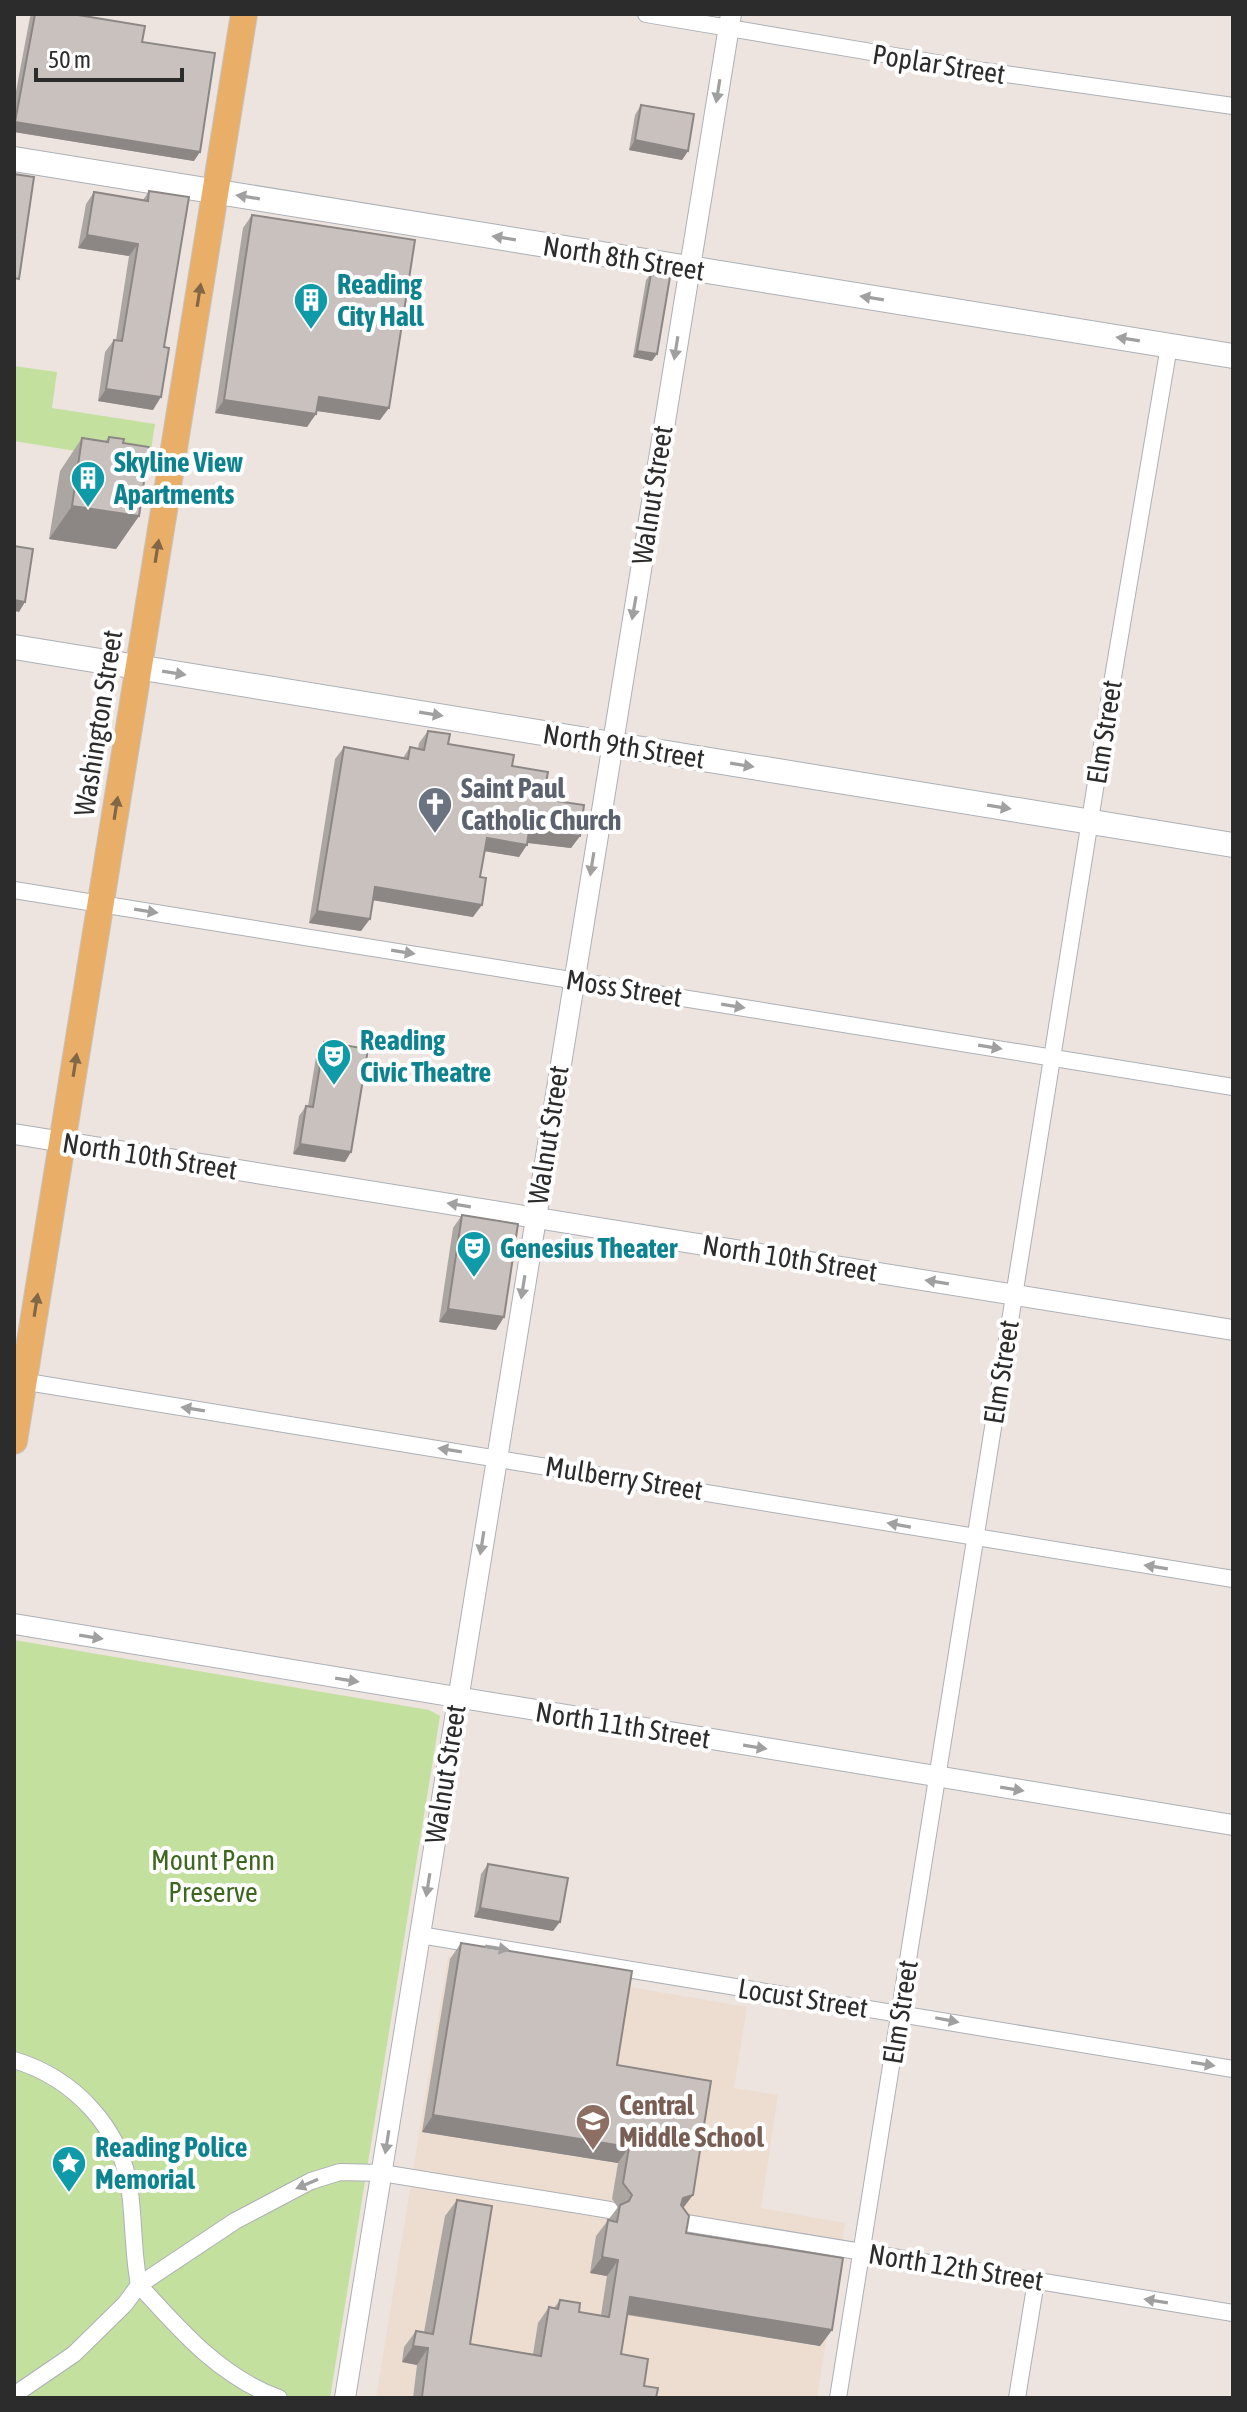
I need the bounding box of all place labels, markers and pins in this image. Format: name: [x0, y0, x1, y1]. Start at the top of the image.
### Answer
place label: Reading City Hall: [337, 268, 424, 332]
building icon: Reading City Hall: [292, 281, 330, 331]
place label: Skyline View Apartments: [113, 446, 243, 510]
building icon: Skyline View Apartments: [69, 459, 107, 509]
place label: Saint Paul Catholic Church: [461, 772, 621, 836]
church icon: Saint Paul Catholic Church: [416, 785, 454, 835]
place label: Reading Civic Theatre: [360, 1024, 491, 1088]
theatre icon: Reading Civic Theatre: [315, 1037, 353, 1087]
theatre icon: Genesius Theater: [455, 1229, 493, 1279]
place label: Genesius Theater: [500, 1232, 678, 1264]
place label: Central Middle School: [619, 2089, 764, 2153]
school or university icon: Central Middle School: [574, 2102, 612, 2152]
place label: Reading Police Memorial: [95, 2131, 247, 2195]
place icon: Reading Police Memorial: [50, 2144, 88, 2194]

